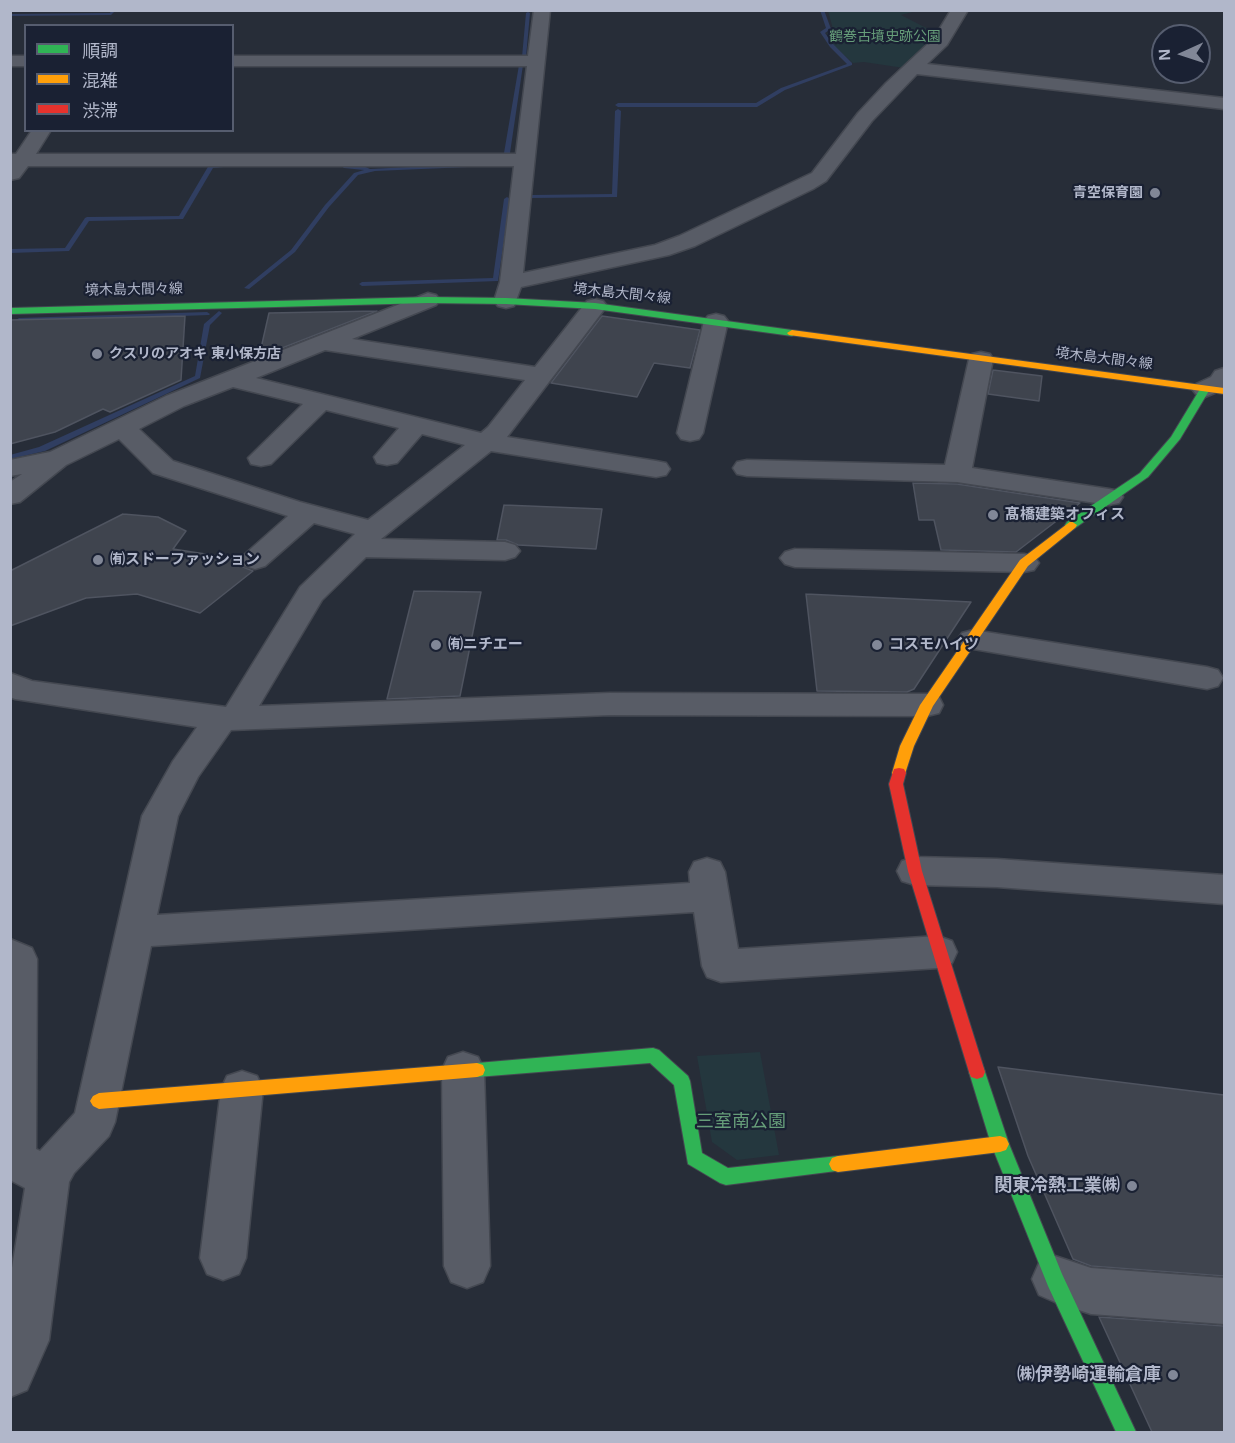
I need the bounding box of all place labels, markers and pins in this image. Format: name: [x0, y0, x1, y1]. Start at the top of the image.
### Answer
place label: 青空保育園: [1073, 185, 1143, 201]
marker: 青空保育園: [1148, 186, 1162, 200]
place label: クスリのアオキ 東小保方店: [109, 346, 281, 362]
marker: クスリのアオキ 東小保方店: [90, 347, 104, 361]
place label: 髙橋建築オフィス: [1005, 506, 1125, 524]
marker: 髙橋建築オフィス: [986, 508, 1000, 522]
place label: ㈲スドーファッション: [110, 551, 260, 569]
marker: ㈲スドーファッション: [91, 553, 105, 567]
place label: ㈲ニチエー: [448, 636, 523, 654]
place label: コスモハイツ: [889, 636, 979, 654]
marker: ㈲ニチエー: [429, 638, 443, 652]
marker: コスモハイツ: [870, 638, 884, 652]
place label: 関東冷熱工業㈱: [994, 1175, 1120, 1197]
marker: 関東冷熱工業㈱: [1125, 1179, 1139, 1193]
place label: ㈱伊勢崎運輸倉庫: [1017, 1364, 1161, 1386]
marker: ㈱伊勢崎運輸倉庫: [1166, 1368, 1180, 1382]

